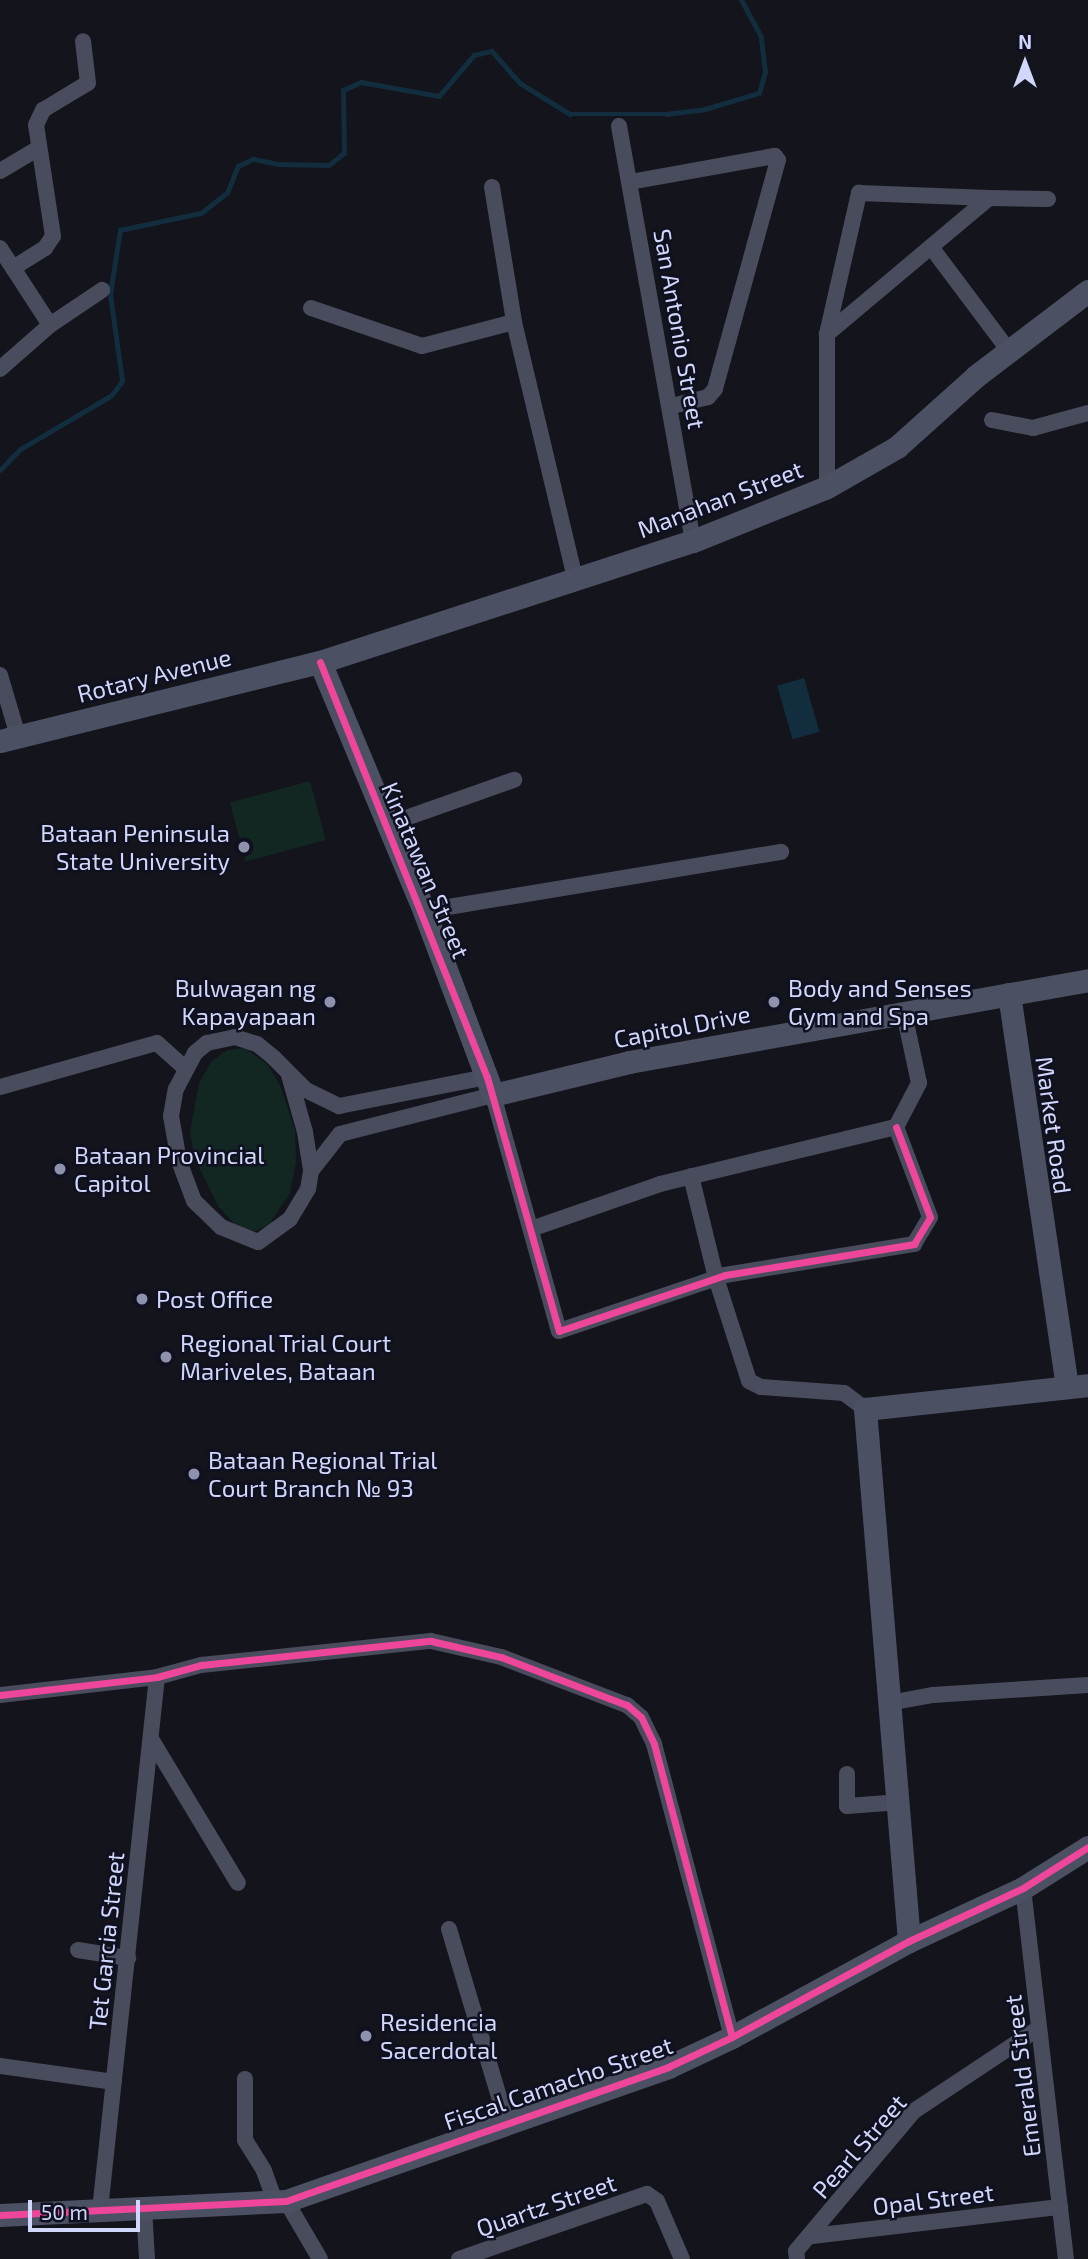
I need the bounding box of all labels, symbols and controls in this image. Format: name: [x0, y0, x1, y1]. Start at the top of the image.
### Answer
north arrow: [990, 28, 1060, 98]
text: N: [1018, 30, 1032, 53]
street label: San Antonio Street: [648, 226, 712, 432]
street label: Manahan Street: [633, 454, 807, 544]
street label: Rotary Avenue: [74, 642, 234, 708]
street label: Kinatawan Street: [376, 778, 476, 962]
place label: Bataan Peninsula State University: [40, 819, 230, 875]
marker: Bataan Peninsula State University: [236, 839, 252, 855]
place label: Bulwagan ng Kapayapaan: [175, 974, 316, 1030]
place label: Body and Senses Gym and Spa: [788, 974, 972, 1030]
marker: Bulwagan ng Kapayapaan: [322, 994, 338, 1010]
marker: Body and Senses Gym and Spa: [766, 994, 782, 1010]
street label: Capitol Drive: [611, 999, 753, 1053]
street label: Market Road: [1030, 1054, 1078, 1196]
place label: Bataan Provincial Capitol: [74, 1141, 264, 1197]
marker: Bataan Provincial Capitol: [52, 1161, 68, 1177]
place label: Post Office: [156, 1285, 273, 1313]
marker: Post Office: [134, 1291, 150, 1307]
place label: Regional Trial Court Mariveles, Bataan: [180, 1329, 393, 1385]
marker: Regional Trial Court Mariveles, Bataan: [158, 1349, 174, 1365]
place label: Bataan Regional Trial Court Branch № 93: [208, 1446, 439, 1502]
marker: Bataan Regional Trial Court Branch № 93: [186, 1466, 202, 1482]
street label: Tet Garcia Street: [82, 1850, 130, 2032]
street label: Emerald Street: [998, 1993, 1046, 2159]
place label: Residencia Sacerdotal: [380, 2008, 497, 2064]
marker: Residencia Sacerdotal: [358, 2028, 374, 2044]
street label: Fiscal Camacho Street: [439, 2030, 677, 2136]
street label: Pearl Street: [806, 2088, 912, 2204]
street label: Quartz Street: [472, 2168, 620, 2242]
street label: Opal Street: [871, 2177, 995, 2221]
scale bar: [32, 2186, 144, 2230]
text: 50 m: [41, 2199, 88, 2224]

